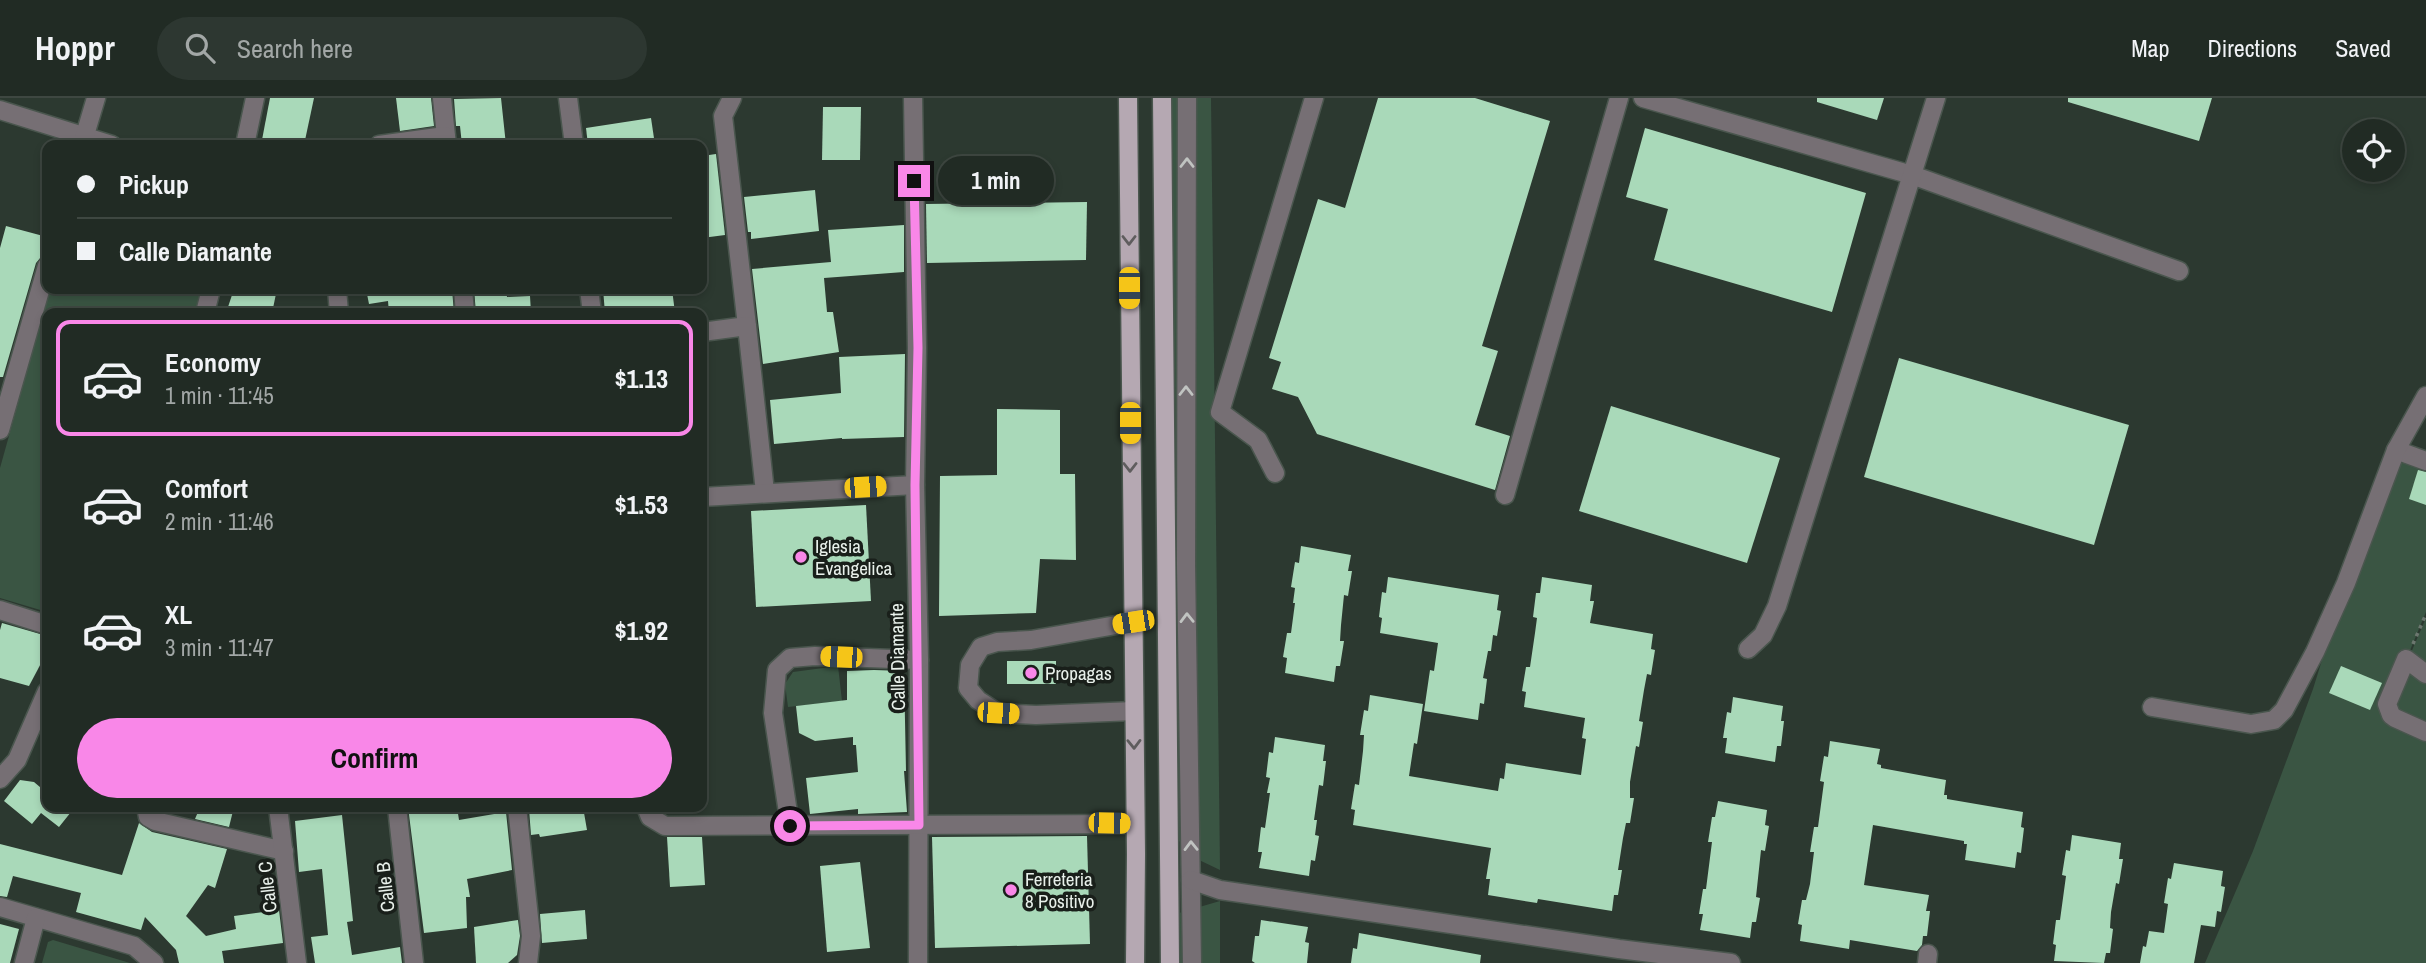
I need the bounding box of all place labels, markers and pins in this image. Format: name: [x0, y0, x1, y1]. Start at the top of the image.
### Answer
place label: Iglesia Evangelica: [815, 533, 892, 581]
marker: Iglesia Evangelica: [793, 549, 809, 565]
place label: Propagas: [1045, 660, 1112, 686]
marker: Propagas: [1023, 665, 1039, 681]
place label: Ferreteria 8 Positivo: [1025, 866, 1094, 914]
marker: Ferreteria 8 Positivo: [1003, 882, 1019, 898]

